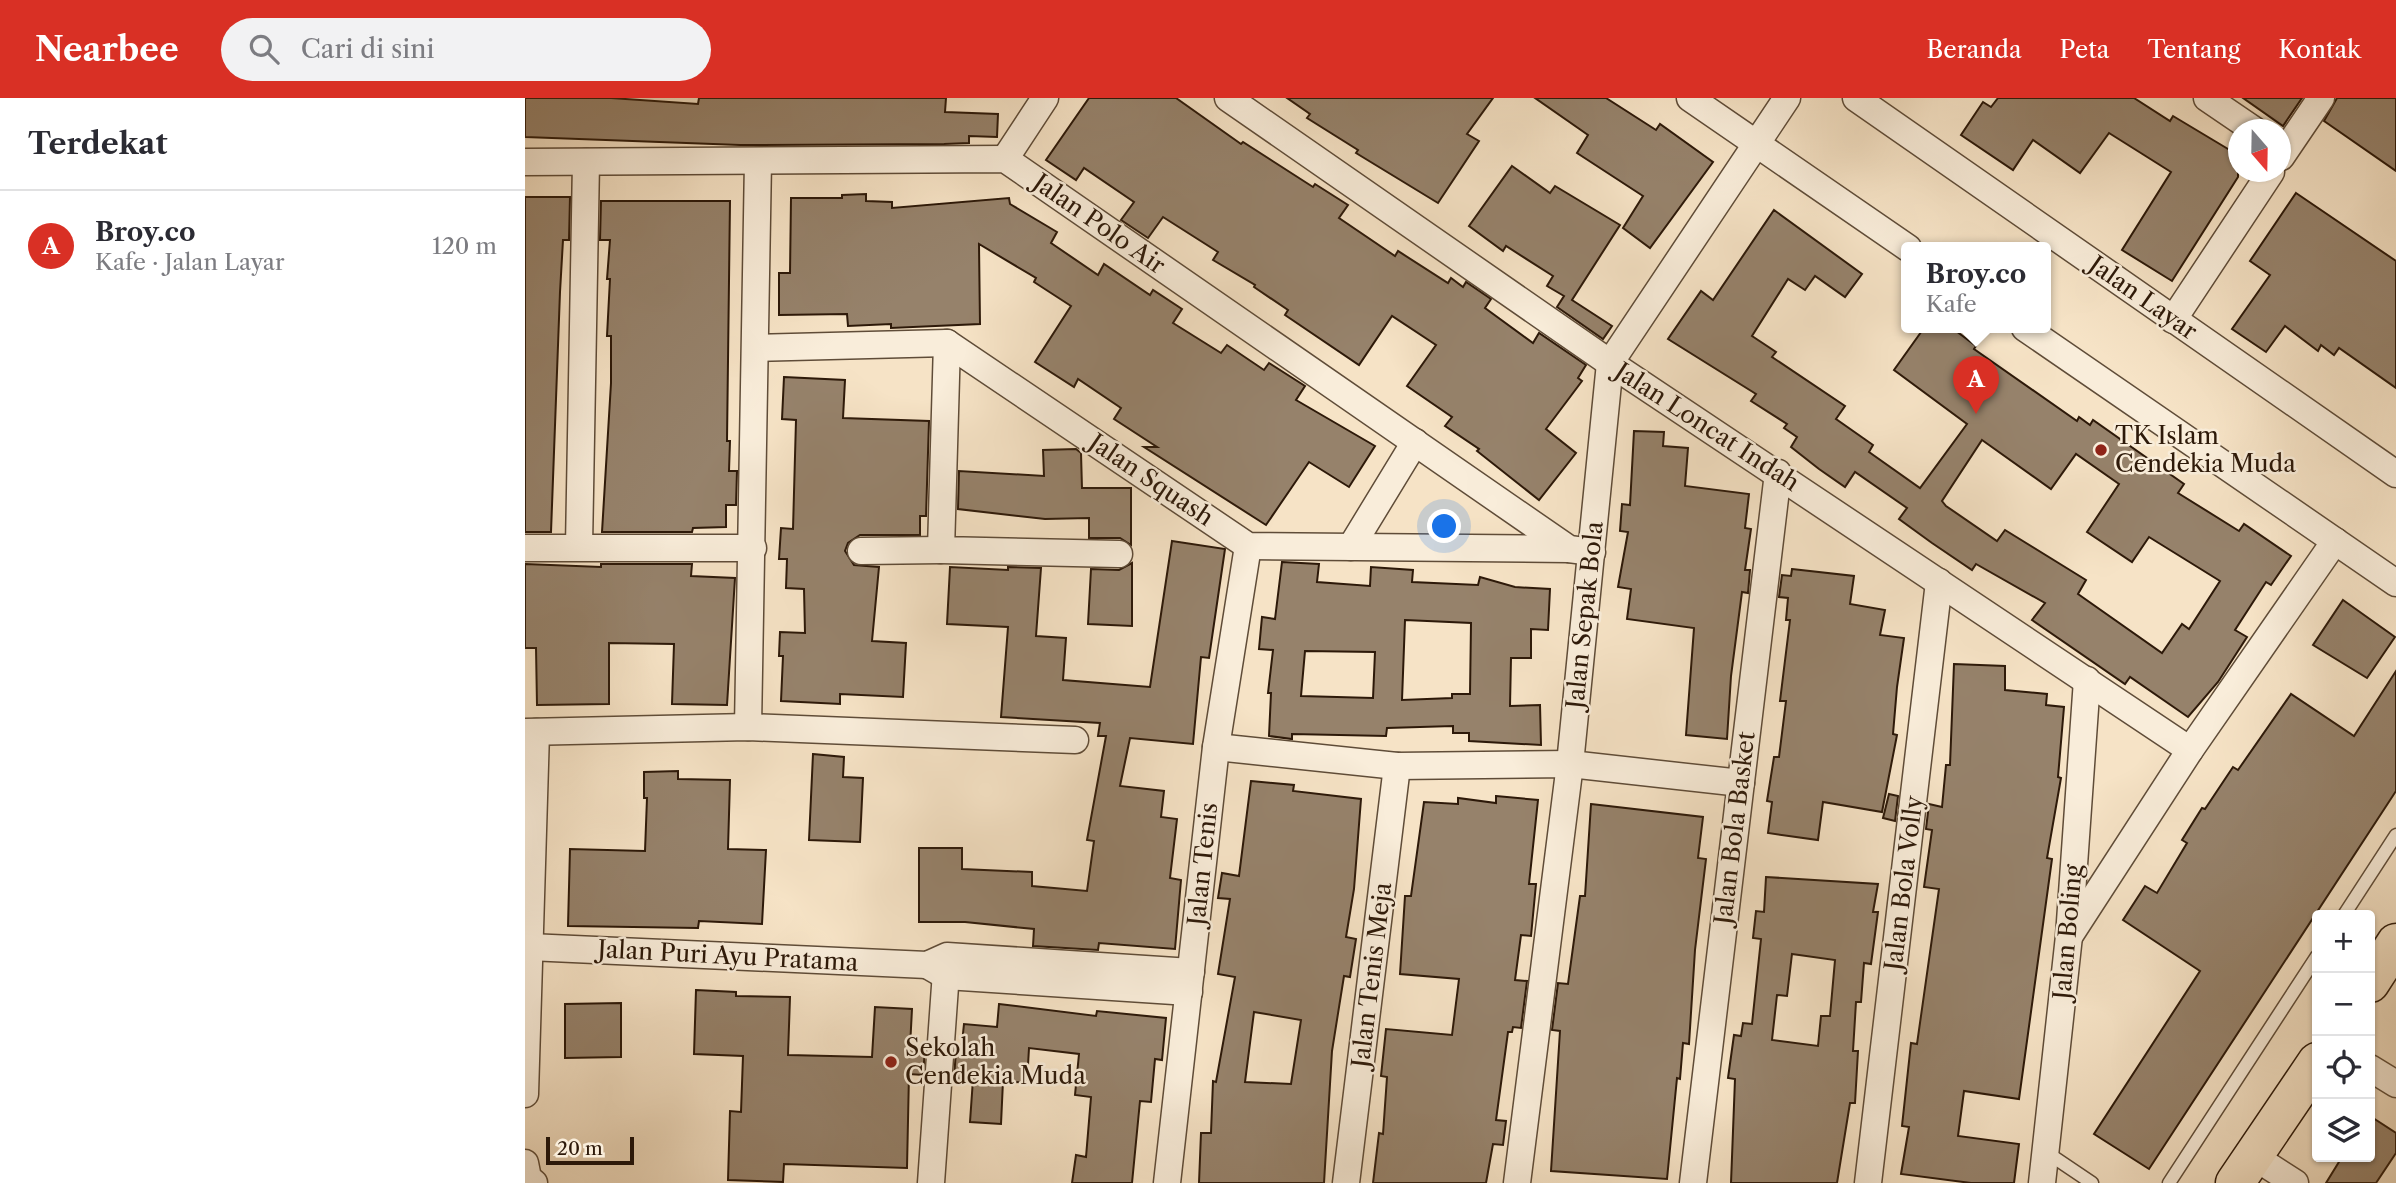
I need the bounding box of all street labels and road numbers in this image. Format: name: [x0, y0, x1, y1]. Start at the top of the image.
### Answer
street label: Jalan Polo Air: [1024, 165, 1171, 280]
street label: Jalan Layar: [2080, 247, 2203, 345]
street label: Jalan Loncat Indah: [1606, 354, 1805, 497]
street label: Jalan Squash: [1080, 425, 1219, 532]
street label: Jalan Sepak Bola: [1560, 519, 1609, 714]
street label: Jalan Bola Basket: [1708, 729, 1761, 930]
street label: Jalan Bola Volly: [1878, 793, 1929, 976]
street label: Jalan Tenis: [1181, 801, 1223, 931]
street label: Jalan Boling: [2047, 863, 2088, 1005]
street label: Jalan Tenis Meja: [1345, 880, 1397, 1073]
street label: Jalan Puri Ayu Pratama: [593, 934, 859, 977]

